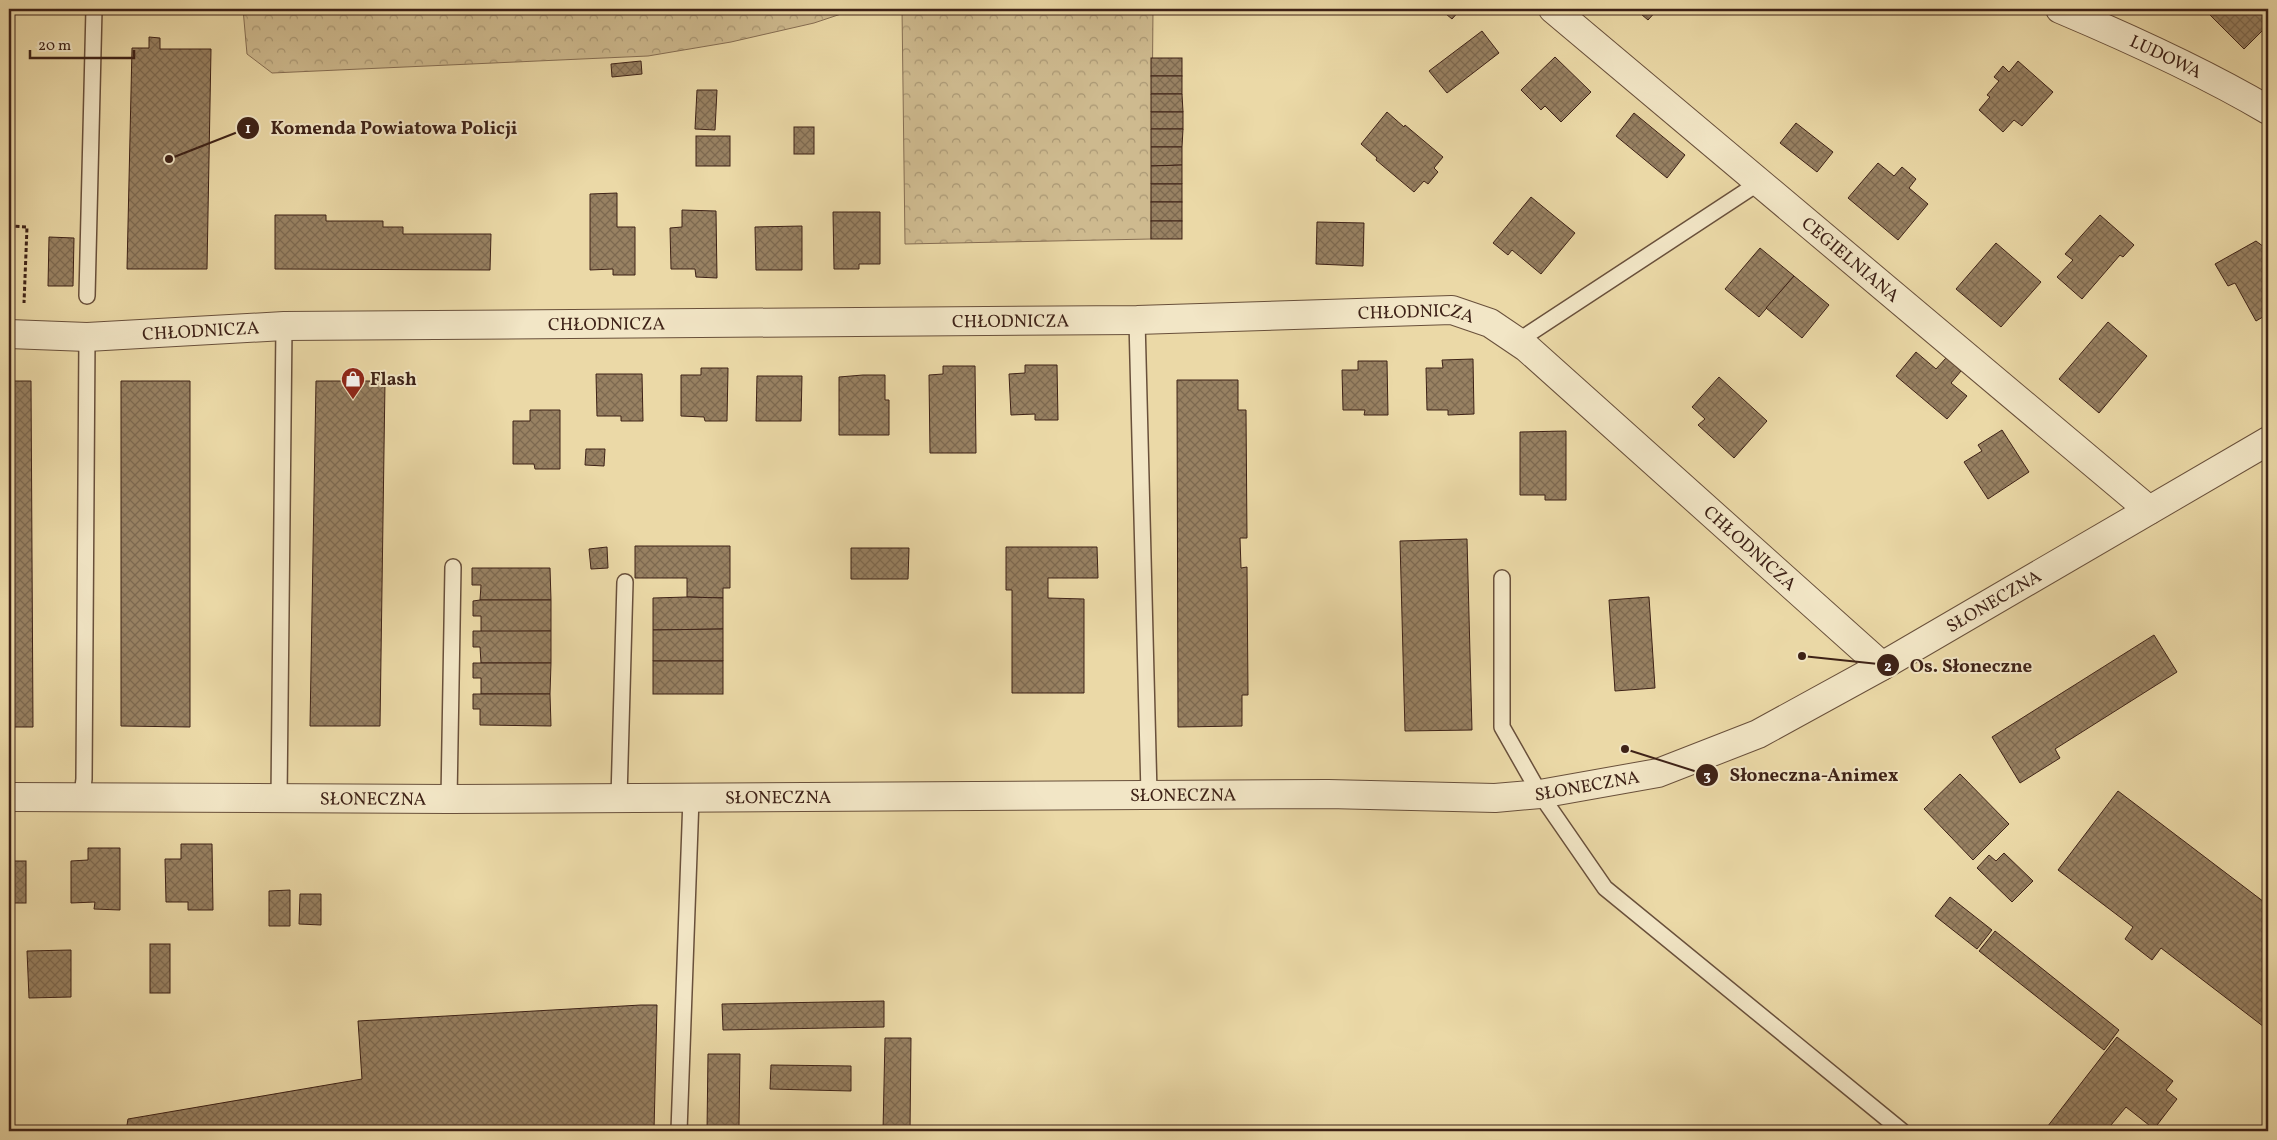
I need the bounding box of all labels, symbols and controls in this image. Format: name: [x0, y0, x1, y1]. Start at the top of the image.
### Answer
scale bar: [30, 28, 134, 60]
street label: LUDOWA: [2125, 30, 2206, 86]
text: 20 m: [38, 36, 71, 57]
callout: Komenda Powiatowa Policji: [236, 111, 528, 145]
text: Komenda Powiatowa Policji: [270, 116, 518, 142]
text: 1: [245, 119, 251, 140]
street label: CEGIELNIANA: [1795, 212, 1904, 309]
street label: CHŁODNICZA: [1358, 299, 1478, 331]
street label: CHŁODNICZA: [952, 309, 1070, 335]
street label: CHŁODNICZA: [548, 312, 666, 338]
street label: CHŁODNICZA: [142, 316, 260, 348]
shop icon: Flash: [340, 366, 366, 400]
place label: Flash: [370, 368, 417, 393]
street label: CHŁODNICZA: [1697, 501, 1801, 598]
street label: SŁONECZNA: [1942, 565, 2047, 640]
callout: Os. Słoneczne: [1875, 648, 2043, 682]
text: Os. Słoneczne: [1910, 654, 2032, 680]
text: 2: [1884, 657, 1892, 678]
callout: Słoneczna-Animex: [1695, 758, 1909, 792]
text: Słoneczna-Animex: [1730, 763, 1899, 789]
street label: SŁONECZNA: [1534, 765, 1642, 808]
text: 3: [1703, 766, 1711, 787]
street label: SŁONECZNA: [1130, 784, 1236, 809]
street label: SŁONECZNA: [725, 786, 831, 811]
street label: SŁONECZNA: [320, 787, 426, 813]

